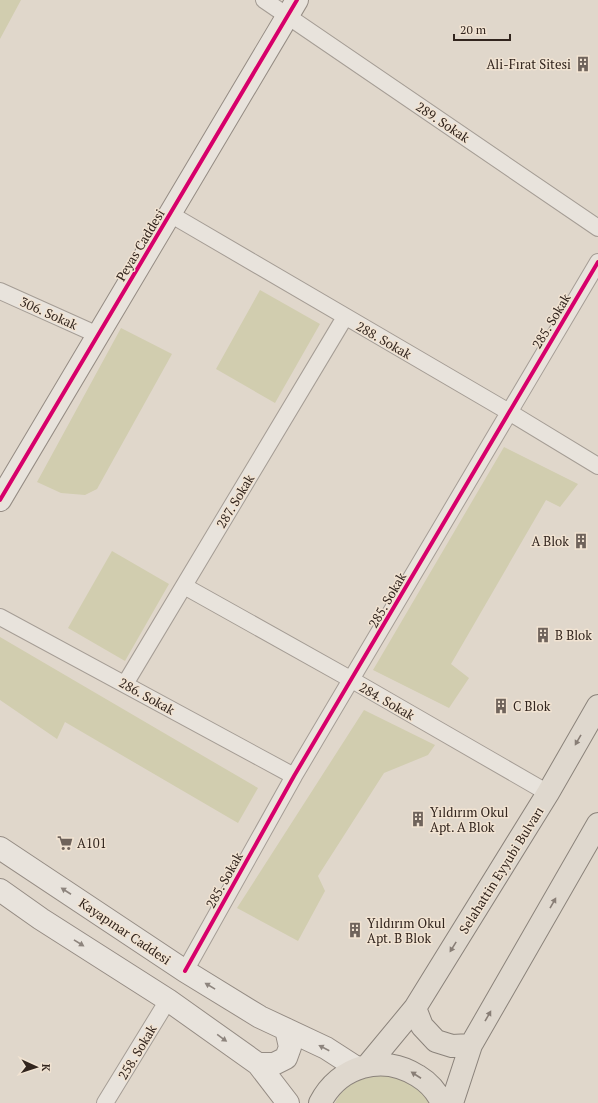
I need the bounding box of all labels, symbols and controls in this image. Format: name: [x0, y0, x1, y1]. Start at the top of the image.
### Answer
scale bar: [454, 16, 510, 42]
text: 20 m: [460, 22, 487, 37]
place label: Ali-Fırat Sitesi: [486, 55, 571, 73]
building icon: Ali-Fırat Sitesi: [574, 55, 592, 73]
street label: 289. Sokak: [413, 97, 474, 147]
street label: Peyas Caddesi: [111, 206, 169, 284]
street label: 285. Sokak: [528, 290, 575, 352]
street label: 306. Sokak: [17, 292, 81, 334]
street label: 288. Sokak: [353, 317, 415, 363]
street label: 287. Sokak: [212, 470, 258, 531]
place label: A Blok: [531, 532, 569, 550]
building icon: A Blok: [572, 532, 590, 550]
street label: 285. Sokak: [364, 569, 410, 631]
building icon: B Blok: [534, 626, 552, 644]
place label: B Blok: [555, 626, 592, 644]
street label: 286. Sokak: [116, 673, 178, 719]
street label: 284. Sokak: [356, 678, 418, 724]
building icon: C Blok: [492, 697, 510, 715]
place label: C Blok: [513, 697, 551, 715]
one-way arrow: [575, 734, 582, 746]
place label: Yıldırım Okul Apt. A Blok: [430, 803, 508, 836]
street label: Selahattin Eyyubi Bulvarı: [454, 803, 548, 937]
building icon: Yıldırım Okul Apt. A Blok: [409, 810, 427, 828]
supermarket icon: A101: [56, 834, 74, 852]
place label: A101: [77, 834, 107, 852]
street label: 285. Sokak: [201, 849, 247, 911]
one-way arrow: [60, 888, 72, 895]
street label: Kayapınar Caddesi: [76, 894, 175, 968]
one-way arrow: [549, 897, 556, 909]
place label: Yıldırım Okul Apt. B Blok: [367, 914, 445, 947]
building icon: Yıldırım Okul Apt. B Blok: [346, 921, 364, 939]
one-way arrow: [73, 939, 84, 947]
one-way arrow: [449, 941, 456, 953]
one-way arrow: [204, 983, 216, 990]
one-way arrow: [485, 1010, 492, 1022]
street label: 258. Sokak: [114, 1021, 161, 1083]
one-way arrow: [216, 1034, 227, 1043]
one-way arrow: [318, 1044, 330, 1051]
north arrow: [16, 1047, 56, 1087]
text: K: [39, 1063, 53, 1072]
one-way arrow: [411, 1071, 421, 1079]

